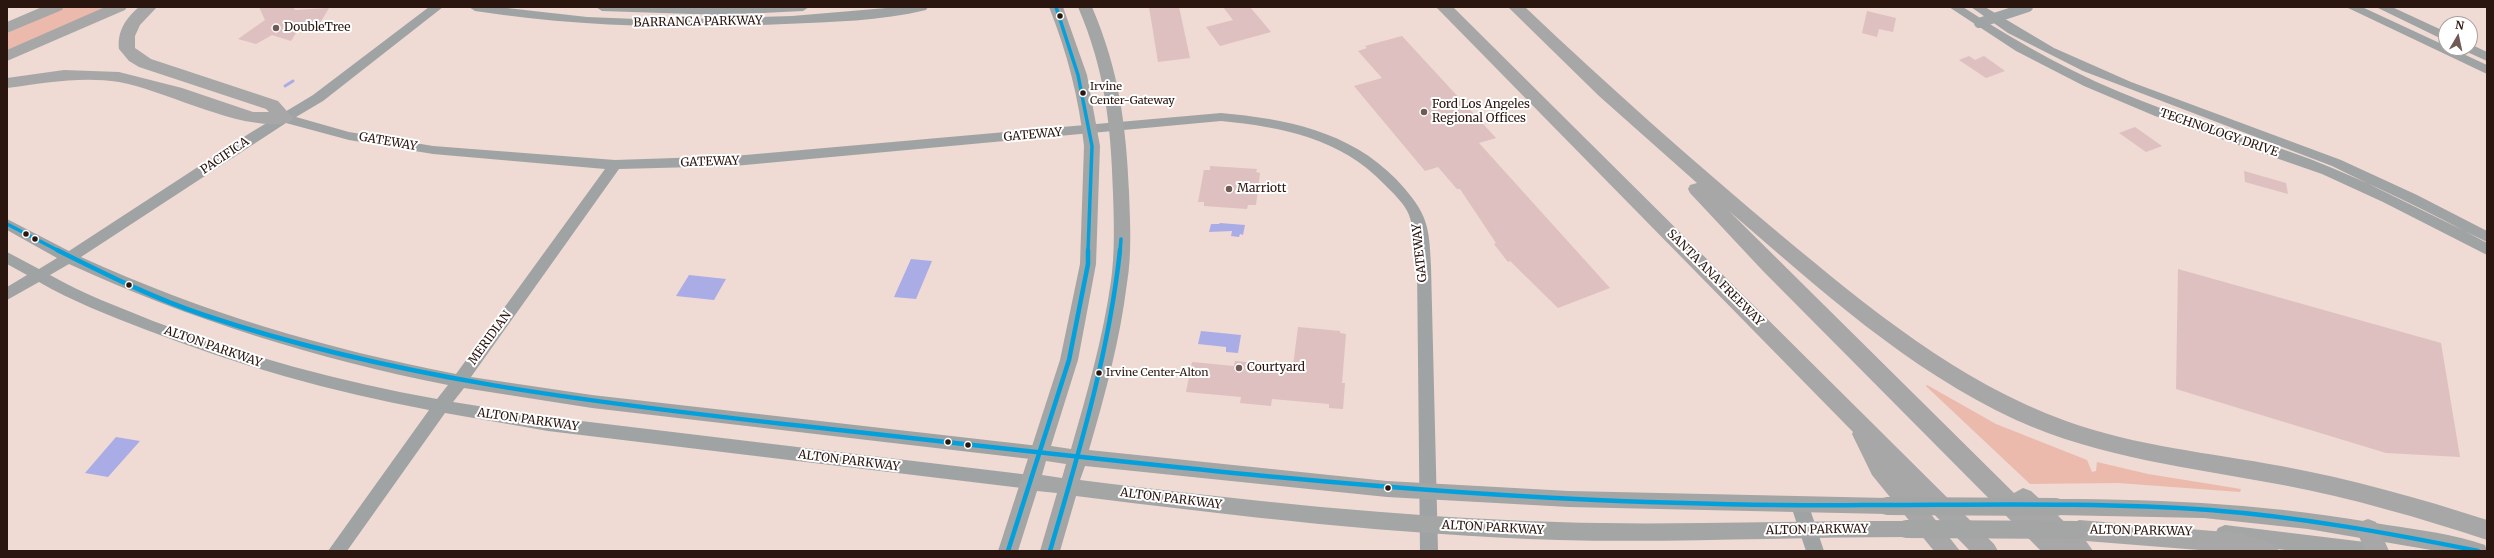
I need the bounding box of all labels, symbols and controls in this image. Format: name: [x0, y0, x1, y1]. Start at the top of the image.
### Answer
unlabelled marker: [1055, 11, 1065, 21]
street label: BARRANCA PARKWAY: [633, 14, 763, 30]
north arrow: [2438, 16, 2478, 56]
text: N: [2454, 18, 2465, 33]
place label: DoubleTree: [284, 21, 351, 35]
marker: DoubleTree: [271, 23, 281, 33]
place label: Irvine Center-Gateway: [1090, 80, 1175, 106]
marker: Irvine Center-Gateway: [1078, 88, 1088, 98]
place label: Ford Los Angeles Regional Offices: [1432, 98, 1530, 126]
street label: TECHNOLOGY DRIVE: [2158, 106, 2280, 160]
marker: Ford Los Angeles Regional Offices: [1419, 107, 1429, 117]
street label: GATEWAY: [1003, 125, 1063, 145]
street label: GATEWAY: [358, 130, 418, 154]
street label: PACIFICA: [198, 135, 252, 177]
street label: GATEWAY: [680, 154, 740, 170]
place label: Marriott: [1237, 182, 1286, 196]
marker: Marriott: [1224, 184, 1234, 194]
street label: GATEWAY: [1410, 223, 1430, 283]
street label: SANTA ANA FREEWAY: [1664, 227, 1766, 329]
unlabelled marker: [21, 229, 31, 239]
unlabelled marker: [30, 234, 40, 244]
unlabelled marker: [124, 280, 134, 290]
street label: MERIDIAN: [466, 308, 514, 368]
street label: ALTON PARKWAY: [162, 323, 264, 371]
place label: Courtyard: [1247, 361, 1305, 375]
marker: Courtyard: [1234, 363, 1244, 373]
place label: Irvine Center-Alton: [1106, 366, 1208, 380]
marker: Irvine Center-Alton: [1094, 368, 1104, 378]
street label: ALTON PARKWAY: [476, 406, 580, 434]
unlabelled marker: [943, 437, 953, 447]
unlabelled marker: [963, 440, 973, 450]
street label: ALTON PARKWAY: [797, 448, 901, 474]
unlabelled marker: [1383, 483, 1393, 493]
street label: ALTON PARKWAY: [1119, 486, 1223, 512]
street label: ALTON PARKWAY: [1441, 518, 1545, 538]
street label: ALTON PARKWAY: [1766, 522, 1868, 538]
street label: ALTON PARKWAY: [2090, 523, 2192, 539]

